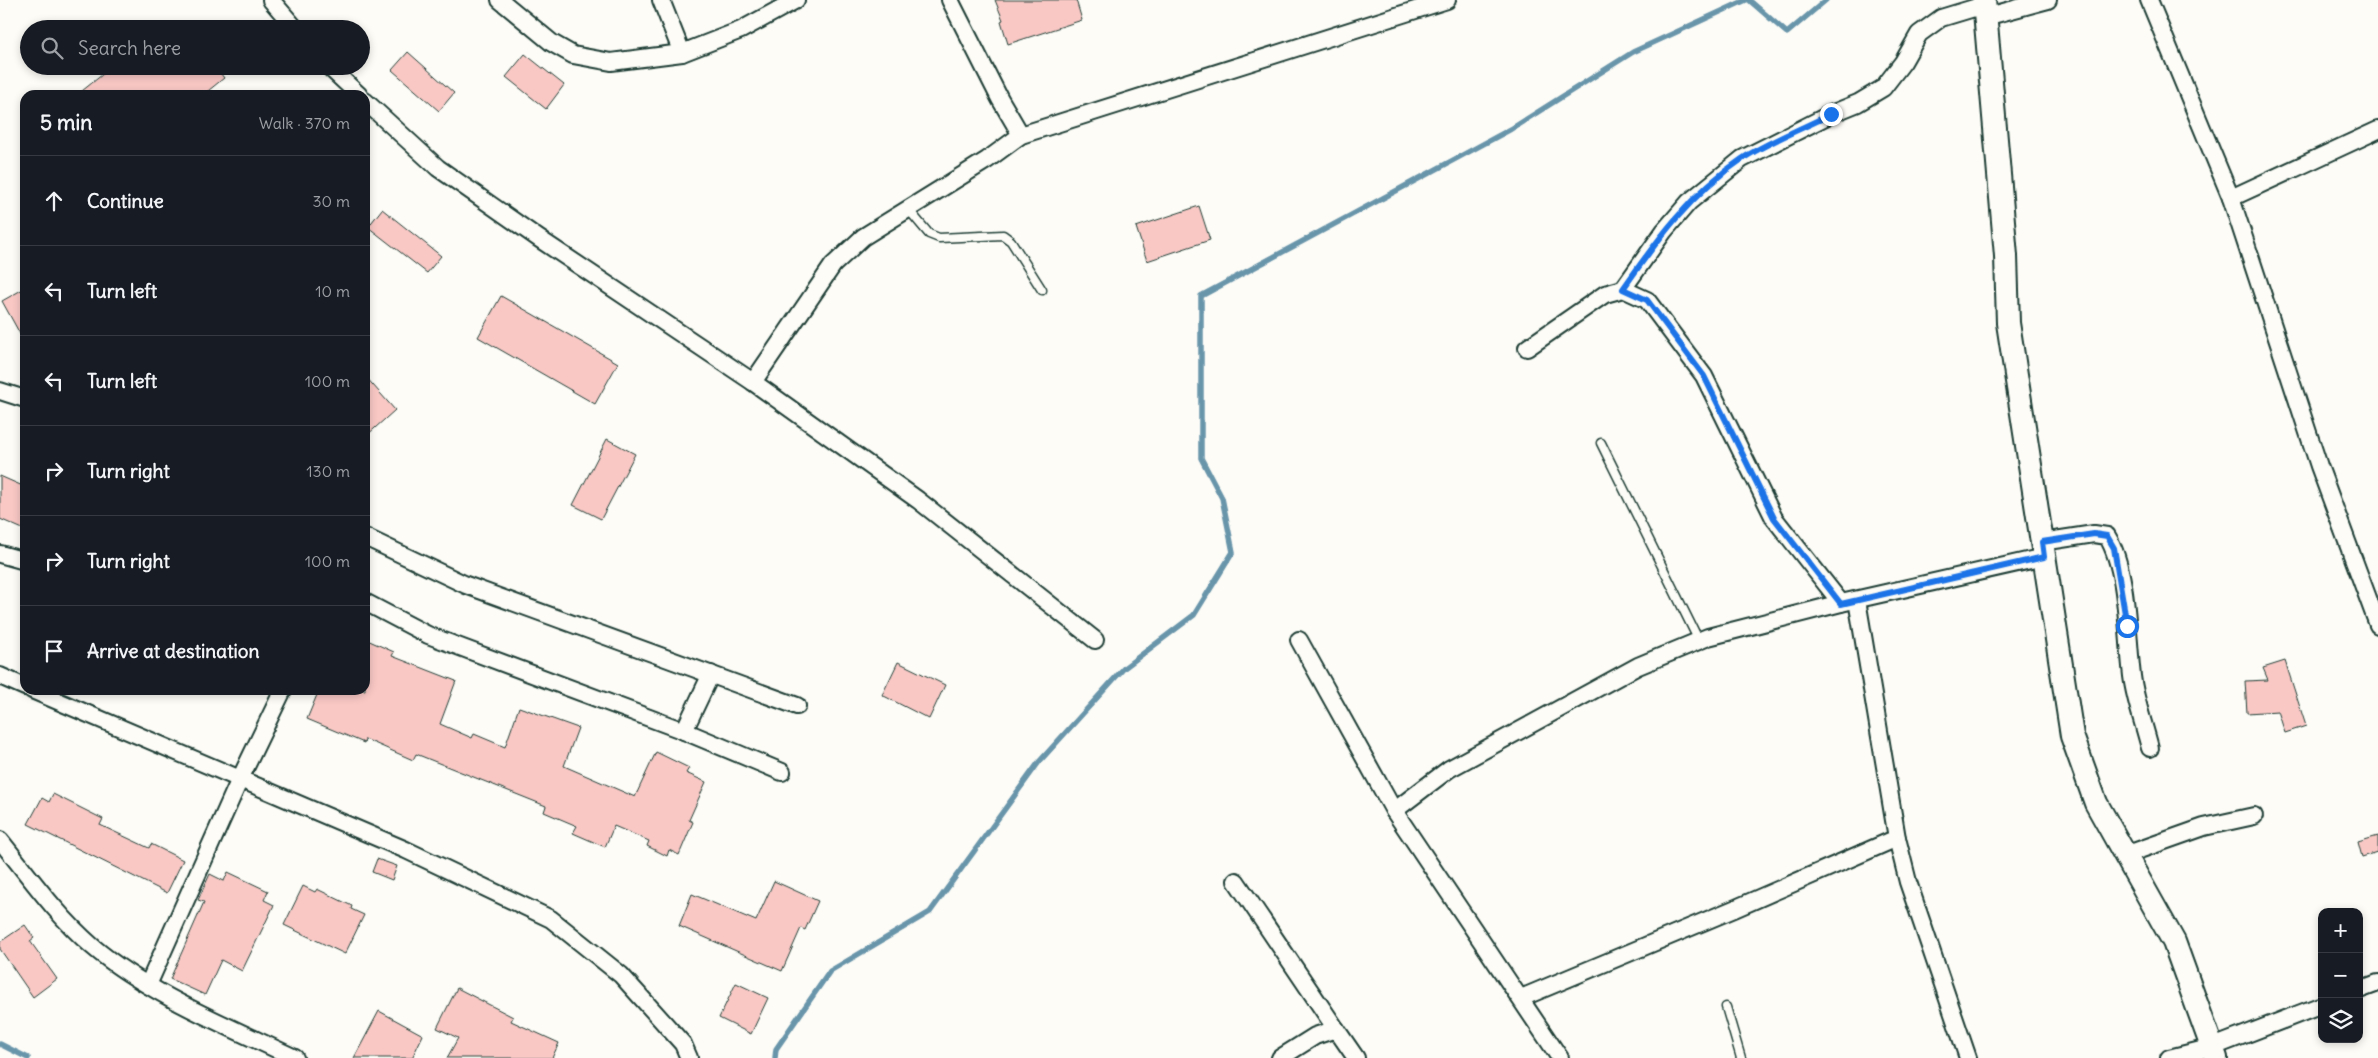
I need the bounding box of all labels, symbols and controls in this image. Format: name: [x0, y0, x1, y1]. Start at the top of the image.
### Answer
search box: [20, 20, 370, 75]
icon: search: [38, 34, 66, 62]
text: Search here: [78, 36, 181, 60]
route end: [1820, 103, 1843, 126]
text: 5 min: [40, 109, 92, 136]
text: Walk · 370 m: [259, 113, 350, 133]
icon: ahead: [40, 187, 68, 215]
text: Continue: [87, 189, 164, 213]
text: 30 m: [313, 191, 350, 211]
icon: left: [40, 277, 68, 305]
text: Turn left: [87, 279, 157, 303]
text: 10 m: [315, 281, 350, 301]
icon: left: [40, 367, 68, 395]
text: Turn left: [87, 369, 157, 393]
text: 100 m: [305, 371, 350, 391]
icon: right: [40, 457, 68, 485]
text: Turn right: [87, 459, 170, 483]
text: 130 m: [306, 461, 350, 481]
icon: right: [40, 547, 68, 575]
text: Turn right: [87, 549, 170, 573]
text: 100 m: [305, 551, 350, 571]
route start: [2116, 615, 2139, 638]
icon: arrive: [40, 637, 68, 665]
text: Arrive at destination: [87, 639, 260, 663]
map controls: [2318, 908, 2363, 1043]
button: +: [2318, 908, 2363, 953]
button: −: [2318, 953, 2363, 998]
button: layers: [2318, 998, 2363, 1043]

